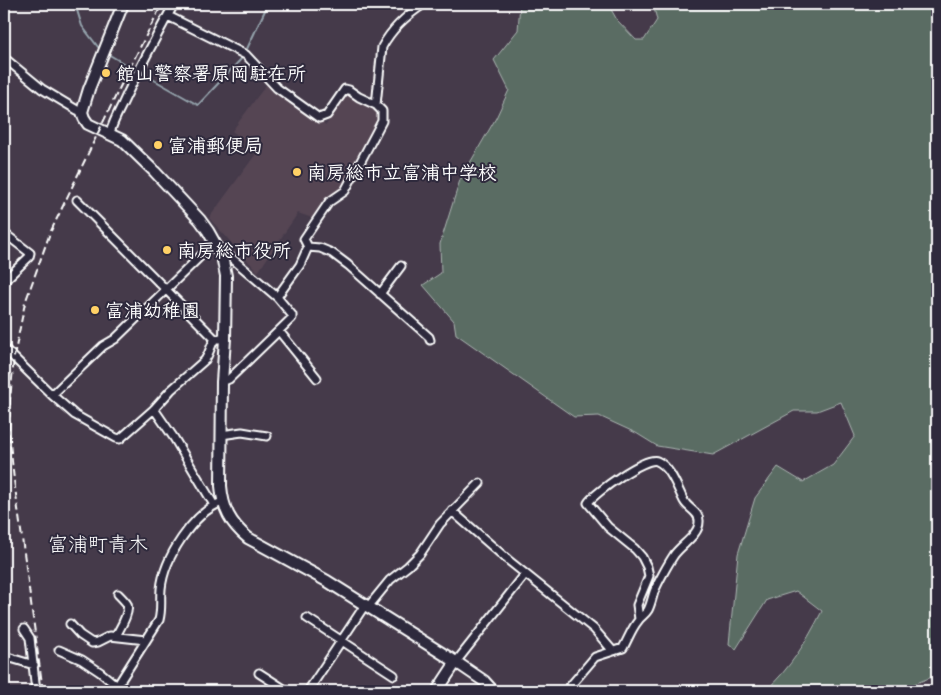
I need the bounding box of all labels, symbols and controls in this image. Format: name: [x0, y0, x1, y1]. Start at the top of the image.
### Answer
place label: 館山警察署原岡駐在所: [116, 62, 306, 87]
marker: 館山警察署原岡駐在所: [100, 67, 112, 79]
place label: 富浦郵便局: [168, 134, 263, 159]
marker: 富浦郵便局: [152, 139, 164, 151]
place label: 南房総市立富浦中学校: [307, 161, 497, 186]
marker: 南房総市立富浦中学校: [291, 166, 303, 178]
place label: 南房総市役所: [177, 239, 291, 264]
marker: 南房総市役所: [161, 244, 173, 256]
place label: 富浦幼稚園: [105, 299, 200, 324]
marker: 富浦幼稚園: [89, 304, 101, 316]
district label: 富浦町青木: [48, 532, 148, 559]

